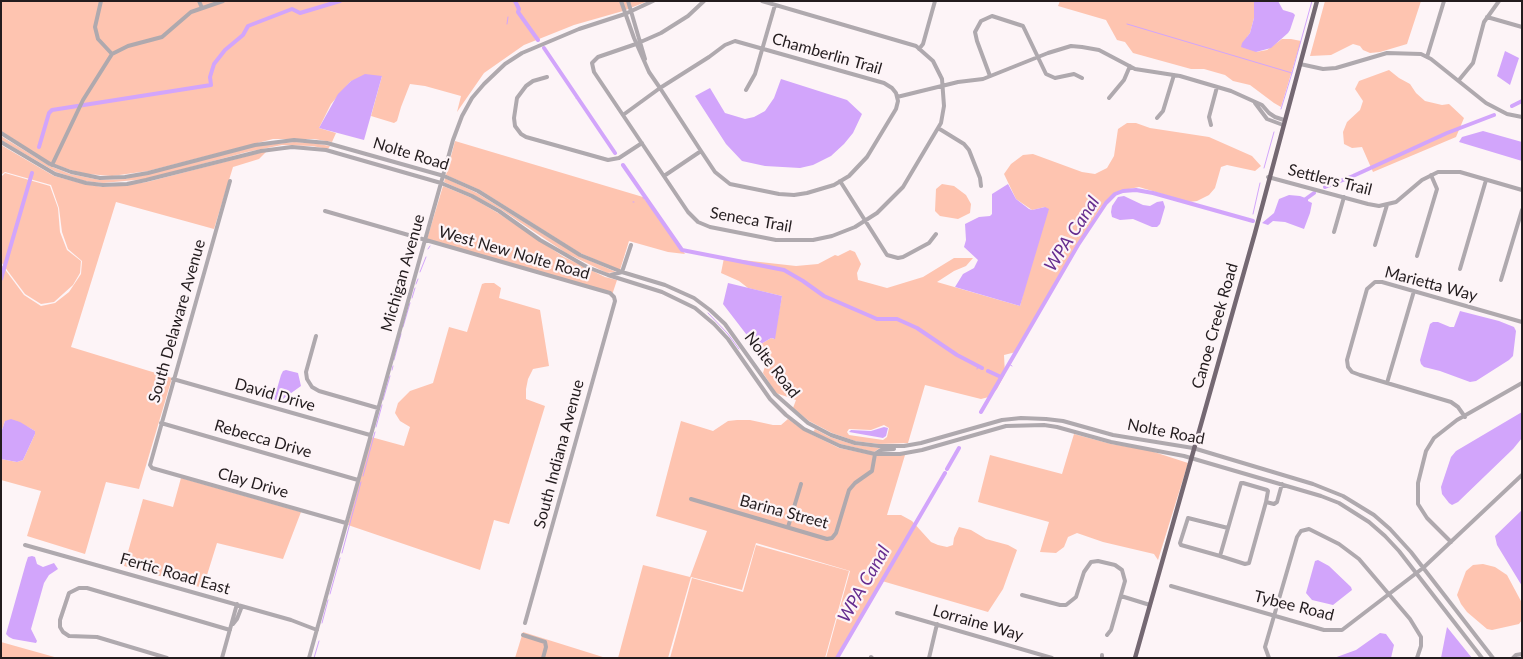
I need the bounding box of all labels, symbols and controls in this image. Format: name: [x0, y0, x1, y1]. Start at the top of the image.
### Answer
street label: Chamberlin Trail: [770, 29, 884, 79]
street label: Nolte Road: [371, 133, 451, 175]
street label: Settlers Trail: [1286, 160, 1374, 200]
water label: WPA Canal: [1040, 192, 1104, 276]
street label: Seneca Trail: [708, 203, 794, 237]
street label: Michigan Avenue: [377, 212, 429, 334]
street label: West New Nolte Road: [436, 222, 592, 284]
street label: South Delaware Avenue: [144, 237, 210, 405]
street label: Canoe Creek Road: [1188, 261, 1242, 391]
street label: Marietta Way: [1383, 262, 1479, 306]
street label: Nolte Road: [740, 328, 804, 402]
street label: David Drive: [232, 374, 318, 416]
street label: South Indiana Avenue: [530, 377, 588, 531]
street label: Nolte Road: [1126, 415, 1206, 449]
street label: Rebecca Drive: [212, 416, 314, 462]
street label: Clay Drive: [215, 464, 291, 502]
street label: Barina Street: [738, 491, 830, 533]
water label: WPA Canal: [833, 542, 895, 626]
street label: Fertic Road East: [118, 549, 232, 599]
street label: Tybee Road: [1252, 587, 1336, 625]
street label: Lorraine Way: [931, 601, 1025, 645]

